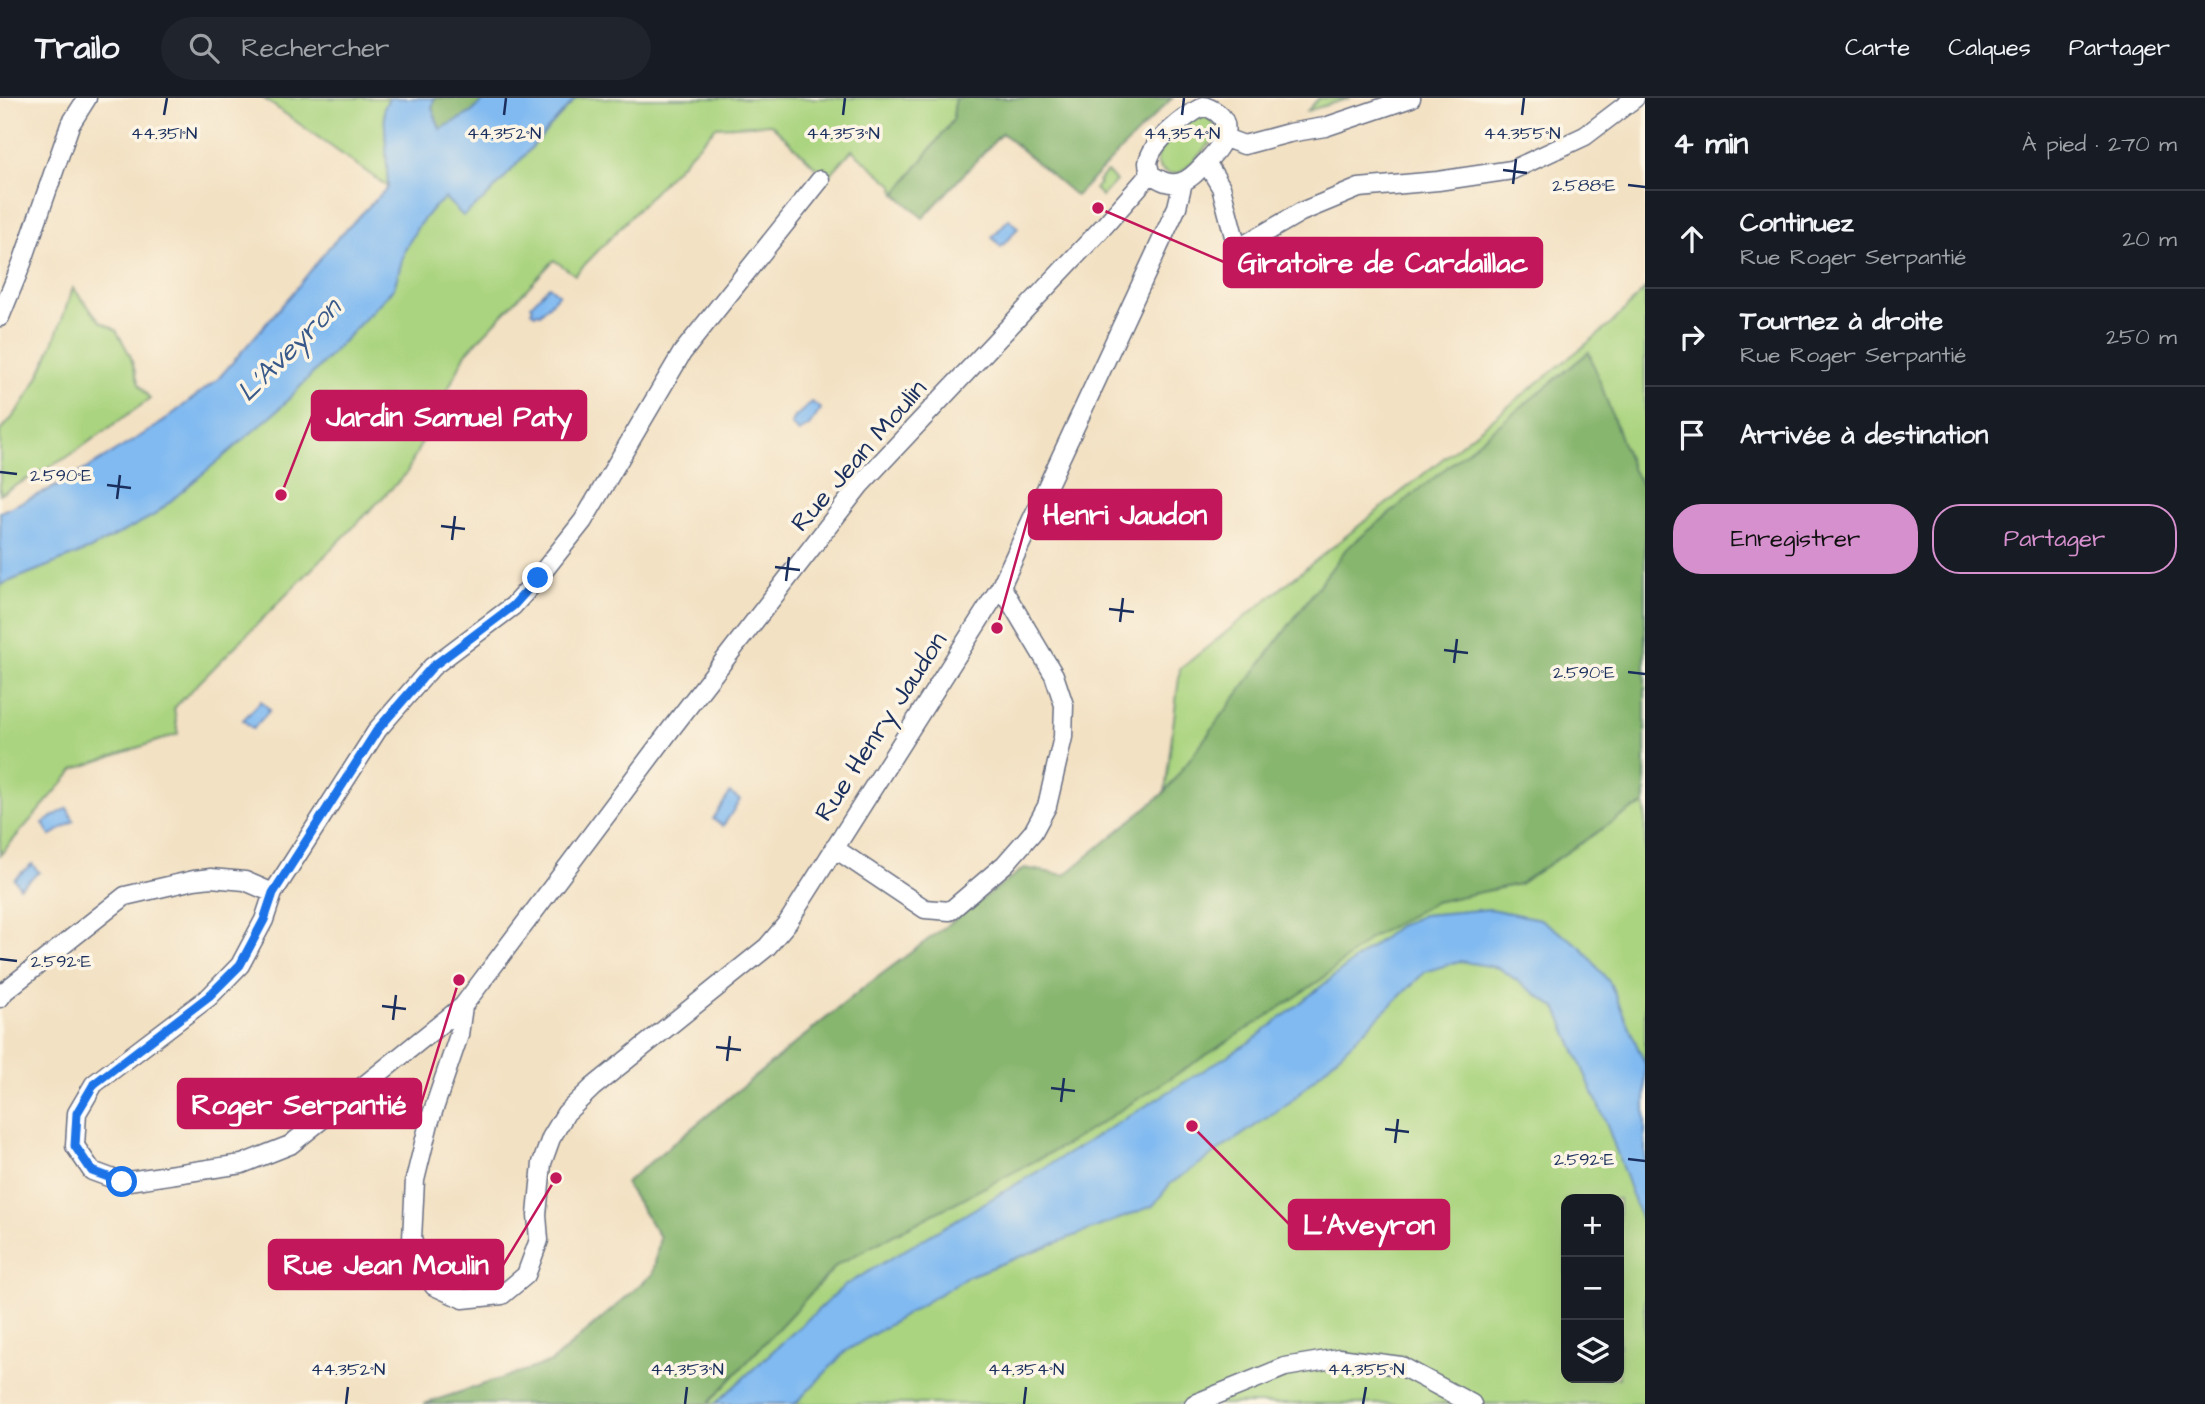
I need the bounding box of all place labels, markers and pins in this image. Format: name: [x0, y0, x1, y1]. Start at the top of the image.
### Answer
callout: Giratoire de Cardaillac: [1224, 238, 1542, 287]
callout: Jardin Samuel Paty: [312, 391, 586, 440]
callout: Henri Jaudon: [1029, 490, 1221, 539]
callout: Roger Serpantié: [178, 1079, 421, 1128]
callout: L'Aveyron: [1289, 1200, 1449, 1249]
callout: Rue Jean Moulin: [269, 1240, 503, 1289]

